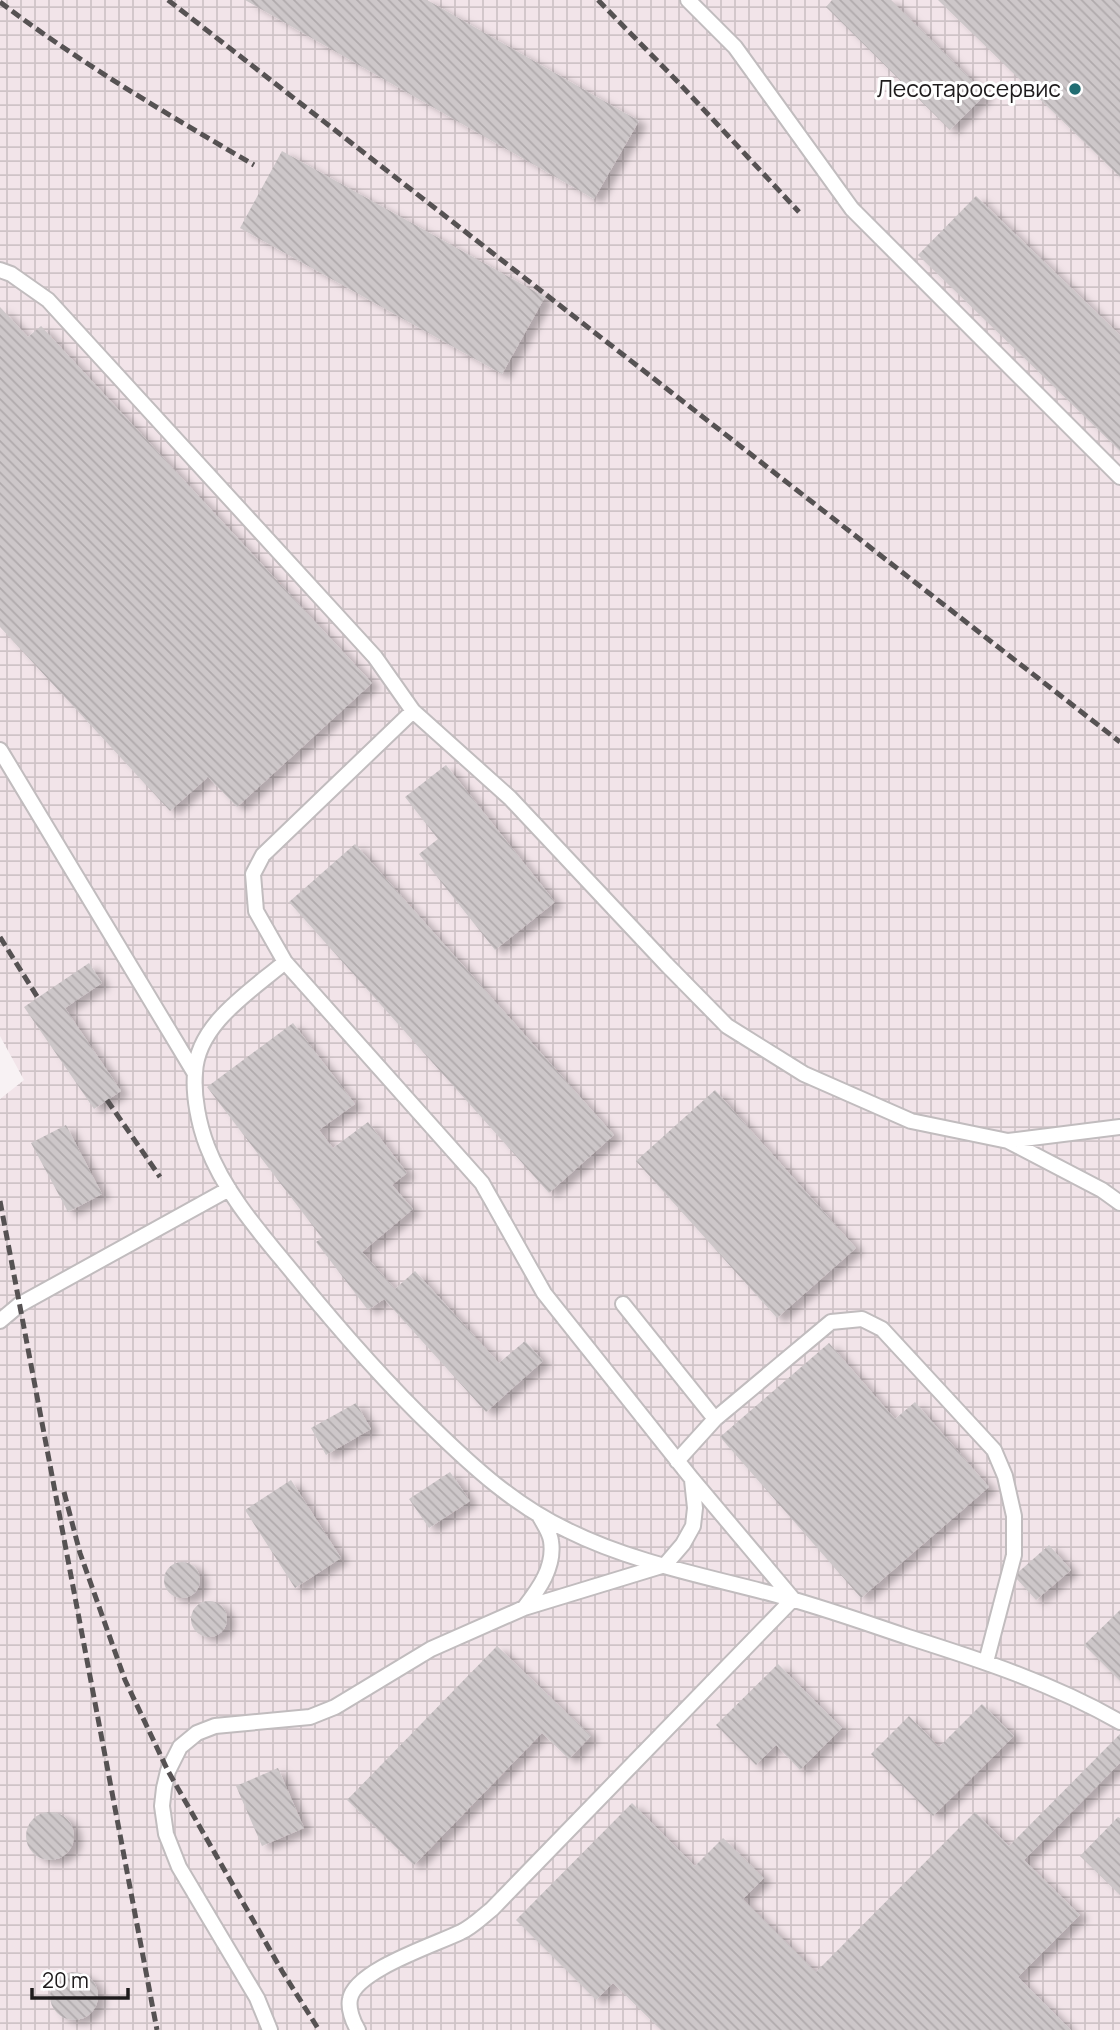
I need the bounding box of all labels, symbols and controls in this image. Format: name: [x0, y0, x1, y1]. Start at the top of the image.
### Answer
place label: Лесотаросервис: [877, 72, 1061, 104]
marker: Лесотаросервис: [1067, 81, 1083, 97]
scale bar: [32, 1956, 128, 2000]
text: 20 m: [42, 1966, 89, 1994]

